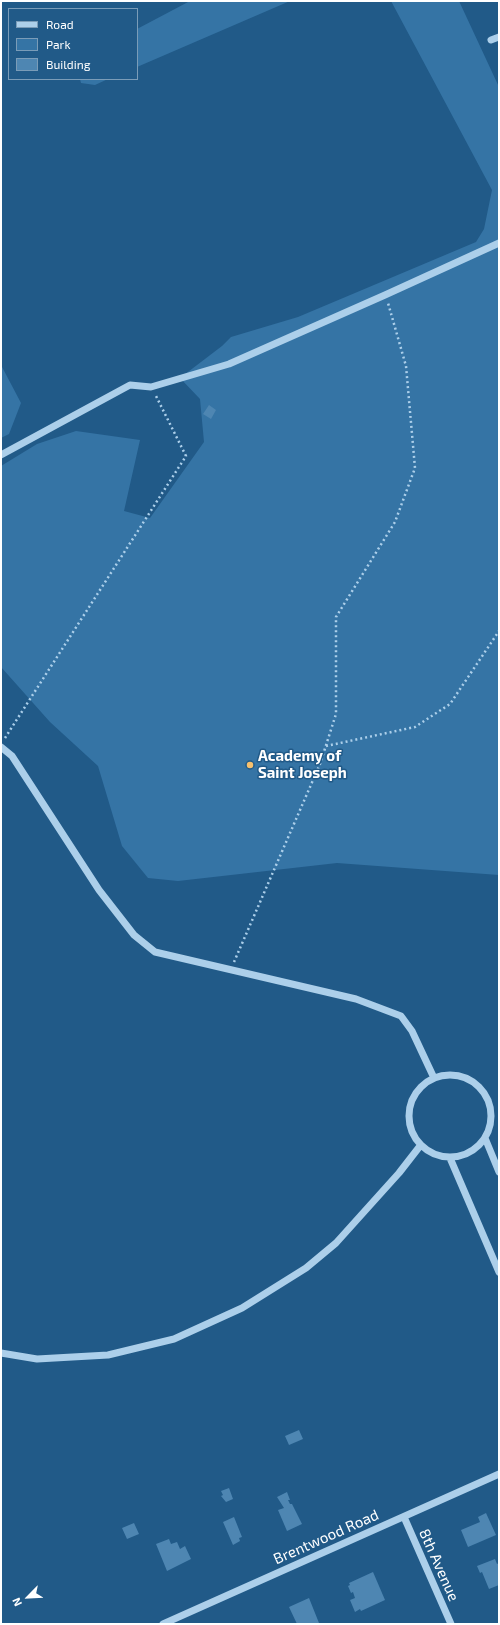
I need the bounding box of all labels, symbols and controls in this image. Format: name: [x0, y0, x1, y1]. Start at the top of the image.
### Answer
legend: [8, 8, 138, 80]
text: Road: [46, 17, 74, 31]
text: Park: [46, 37, 71, 51]
text: Building: [46, 57, 90, 71]
place label: Academy of Saint Joseph: [258, 747, 347, 782]
marker: Academy of Saint Joseph: [245, 760, 255, 770]
street label: Brentwood Road: [271, 1506, 381, 1568]
street label: 8th Avenue: [415, 1526, 463, 1604]
north arrow: [8, 1577, 48, 1617]
text: N: [9, 1596, 24, 1608]

